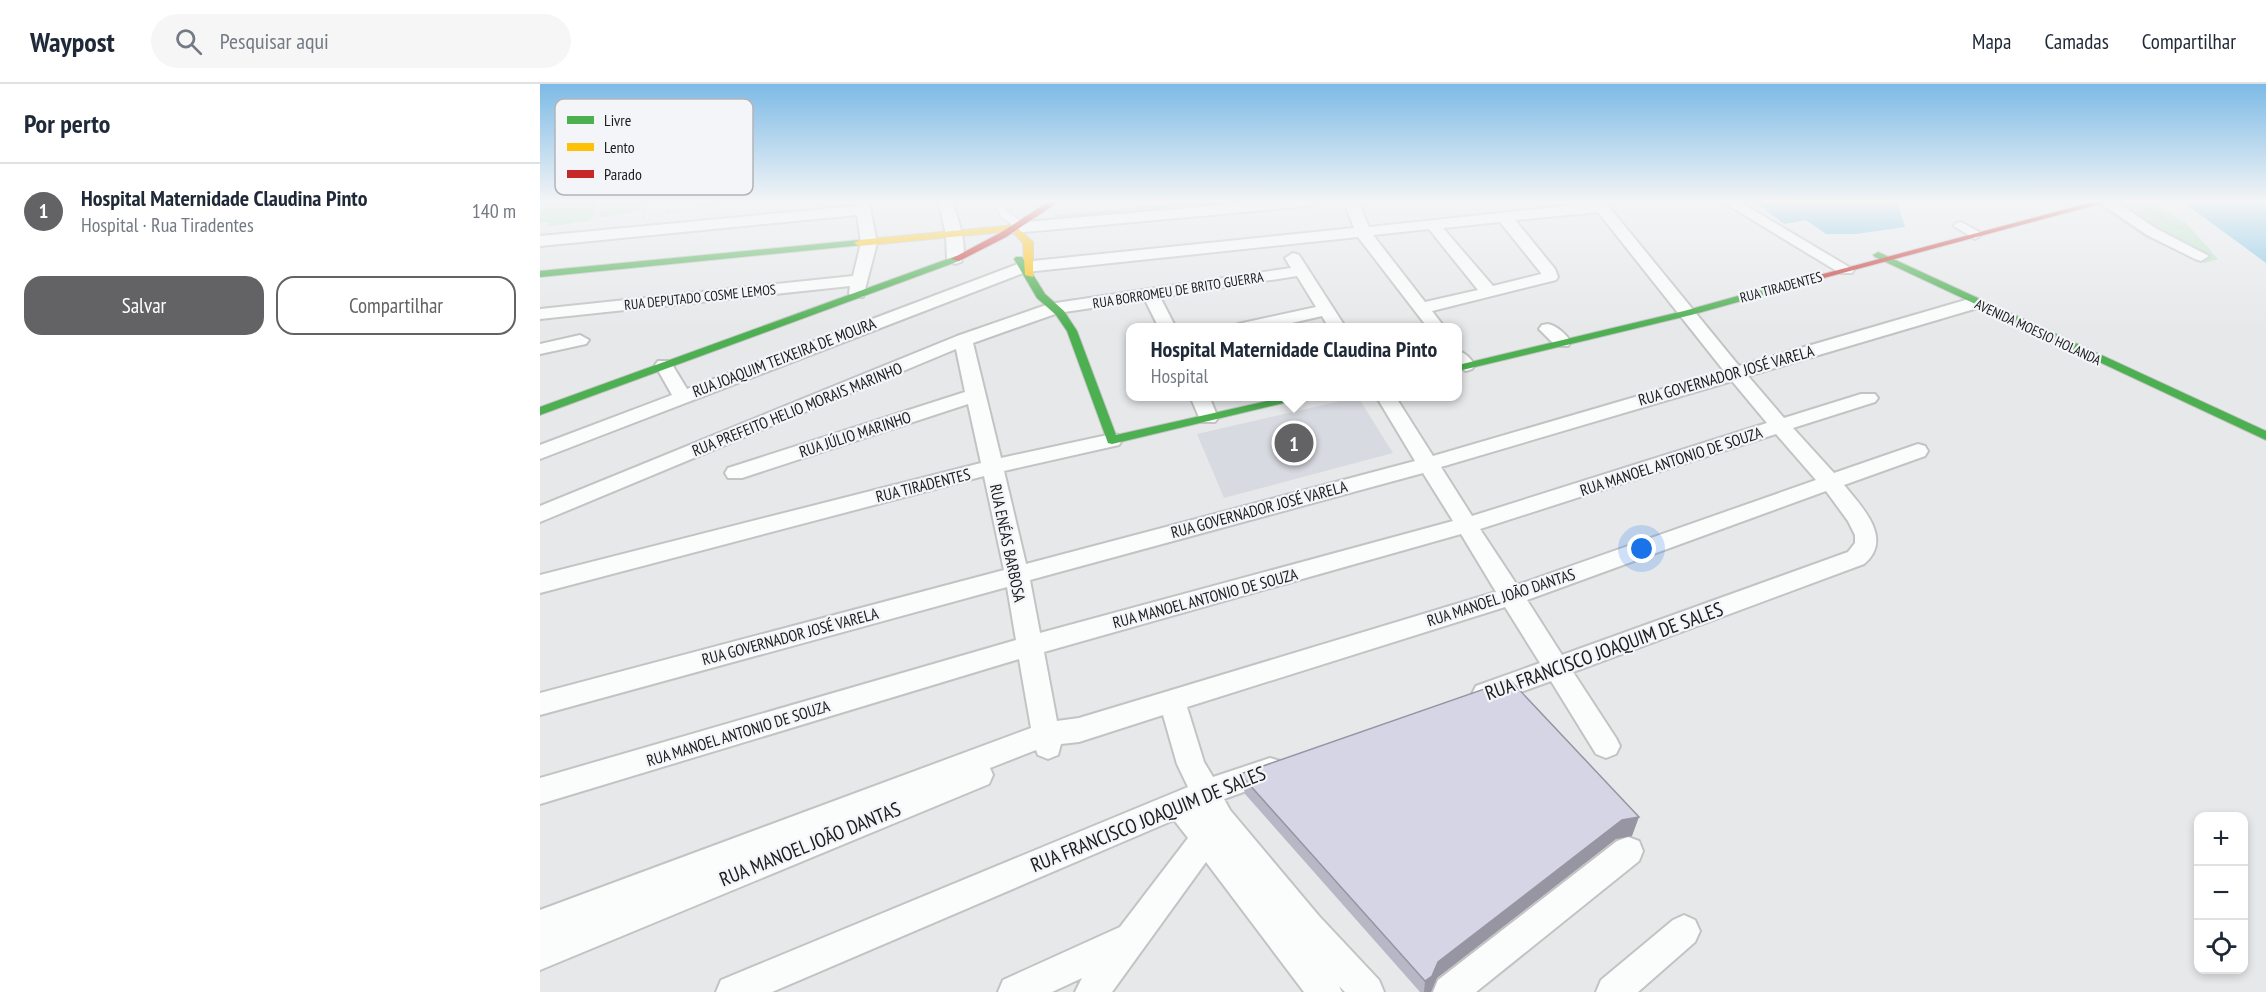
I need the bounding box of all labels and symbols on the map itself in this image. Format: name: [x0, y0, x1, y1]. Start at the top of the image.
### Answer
legend: [555, 99, 753, 195]
text: Livre: [604, 110, 631, 130]
text: Lento: [604, 137, 635, 157]
text: Parado: [604, 164, 642, 184]
street label: RUA TIRADENTES: [1738, 267, 1824, 307]
street label: RUA BORROMEU DE BRITO GUERRA: [1091, 268, 1265, 312]
street label: RUA DEPUTADO COSME LEMOS: [623, 280, 777, 314]
street label: AVENIDA MOESIO HOLANDA: [1972, 295, 2104, 369]
street label: RUA JOAQUIM TEIXEIRA DE MOURA: [689, 313, 879, 401]
street label: RUA GOVERNADOR JOSÉ VARELA: [1636, 340, 1816, 410]
street label: RUA PREFEITO HELIO MORAIS MARINHO: [689, 357, 905, 460]
street label: RUA JÚLIO MARINHO: [797, 406, 914, 461]
pin: 1: [1274, 420, 1314, 466]
street label: RUA MANOEL ANTONIO DE SOUZA: [1577, 422, 1765, 500]
street label: RUA TIRADENTES: [874, 464, 972, 506]
street label: RUA GOVERNADOR JOSÉ VARELA: [1169, 476, 1350, 542]
street label: RUA ENÉAS BARBOSA: [986, 482, 1030, 604]
your location: [1627, 534, 1656, 563]
street label: RUA MANOEL ANTONIO DE SOUZA: [1110, 564, 1300, 632]
street label: RUA MANOEL JOÃO DANTAS: [1424, 564, 1578, 630]
street label: RUA FRANCISCO JOAQUIM DE SALES: [1482, 596, 1726, 706]
street label: RUA GOVERNADOR JOSÉ VARELA: [700, 603, 881, 669]
street label: RUA MANOEL ANTONIO DE SOUZA: [644, 695, 832, 770]
street label: RUA FRANCISCO JOAQUIM DE SALES: [1027, 760, 1269, 878]
street label: RUA MANOEL JOÃO DANTAS: [716, 796, 904, 892]

